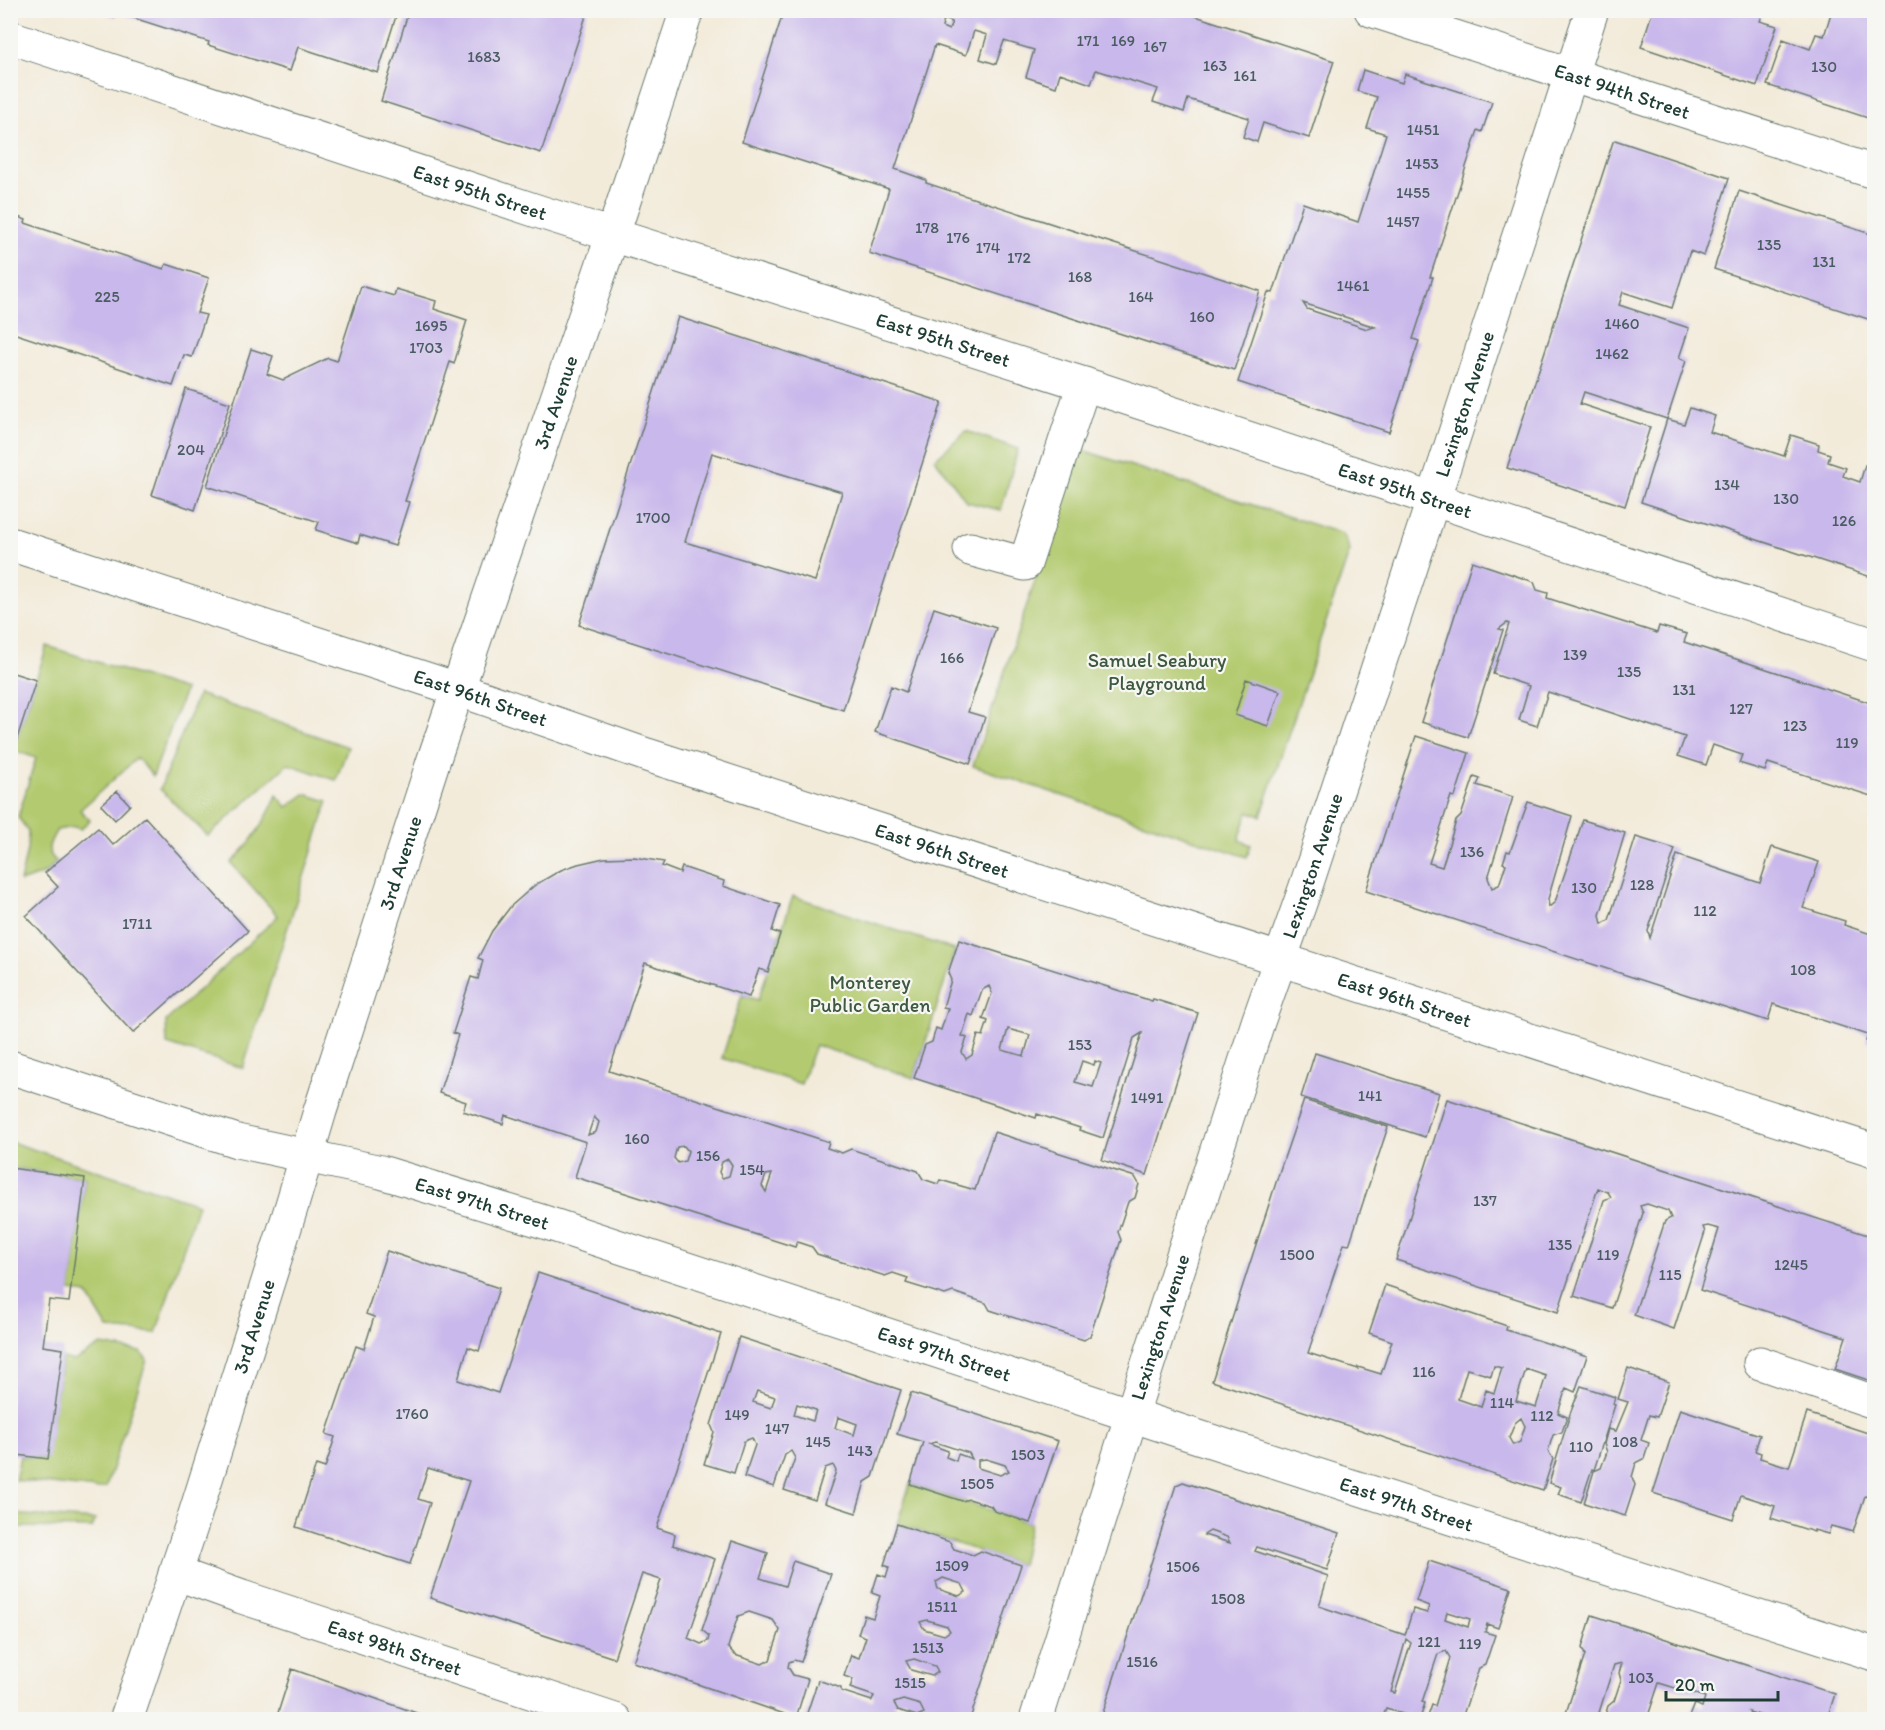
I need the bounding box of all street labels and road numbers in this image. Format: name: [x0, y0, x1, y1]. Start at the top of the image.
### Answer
street label: East 94th Street: [1552, 58, 1693, 124]
street label: East 95th Street: [410, 159, 550, 225]
street label: East 95th Street: [873, 307, 1013, 372]
street label: Lexington Avenue: [1430, 328, 1499, 480]
street label: 3rd Avenue: [528, 352, 583, 452]
street label: East 95th Street: [1335, 457, 1475, 523]
street label: East 96th Street: [411, 664, 551, 731]
street label: Lexington Avenue: [1277, 790, 1348, 942]
street label: 3rd Avenue: [374, 813, 427, 913]
street label: East 96th Street: [872, 817, 1012, 883]
street label: East 96th Street: [1334, 967, 1475, 1032]
street label: East 97th Street: [412, 1171, 552, 1235]
street label: Lexington Avenue: [1125, 1251, 1194, 1403]
street label: 3rd Avenue: [228, 1276, 280, 1376]
street label: East 97th Street: [875, 1321, 1014, 1387]
street label: East 97th Street: [1337, 1471, 1476, 1536]
street label: East 98th Street: [325, 1614, 465, 1681]

